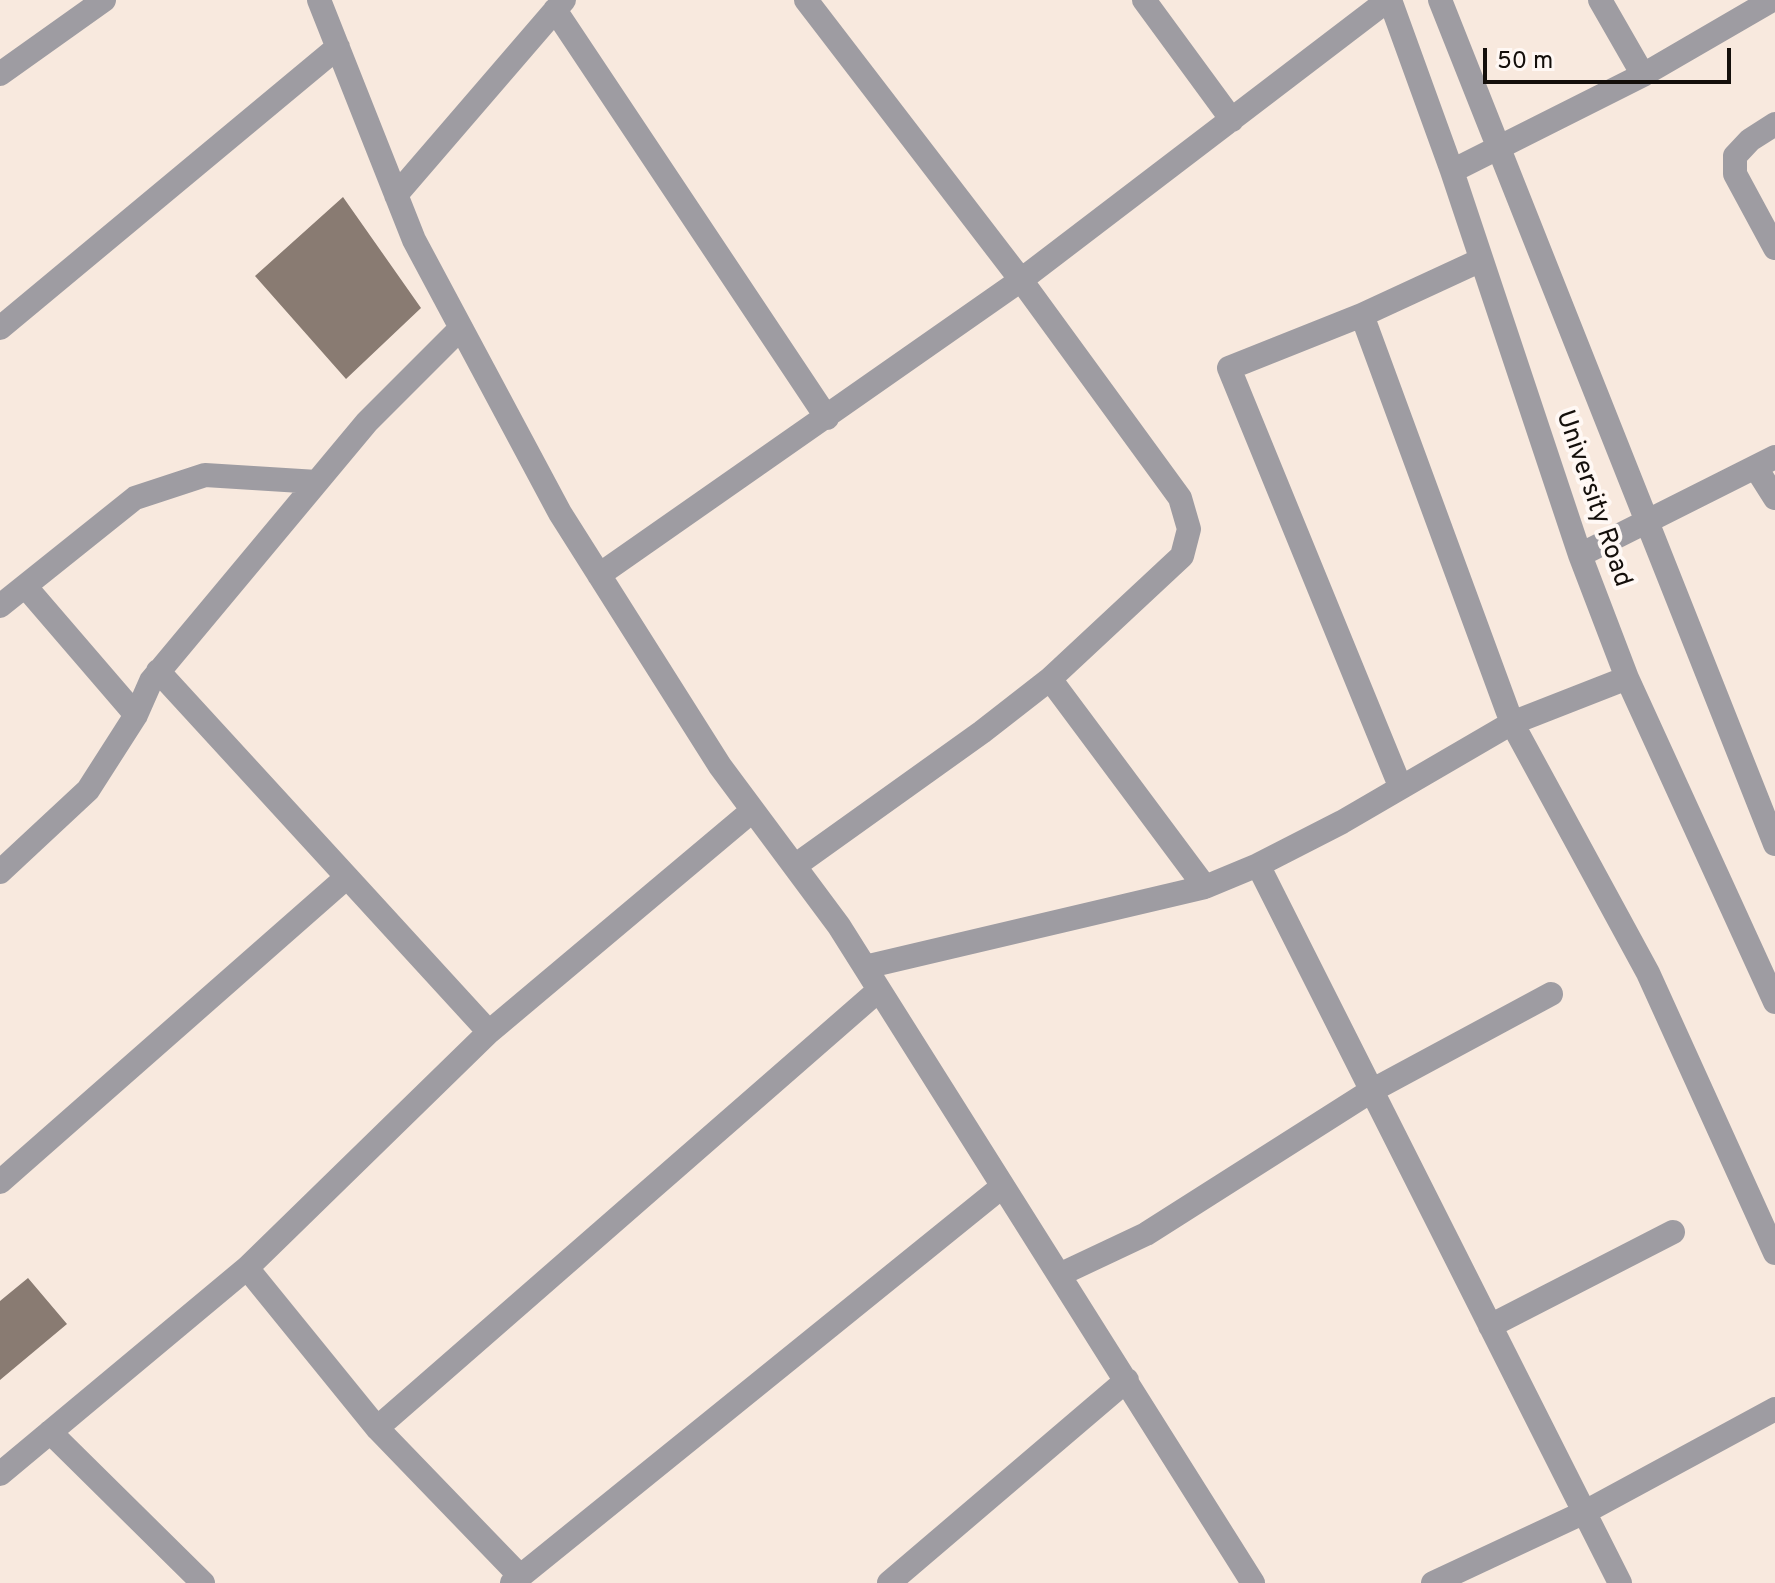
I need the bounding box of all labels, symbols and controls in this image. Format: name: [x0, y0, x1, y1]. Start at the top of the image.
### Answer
scale bar: [1487, 32, 1735, 82]
text: 50 m: [1497, 47, 1553, 77]
street label: University Road: [1547, 407, 1637, 591]

